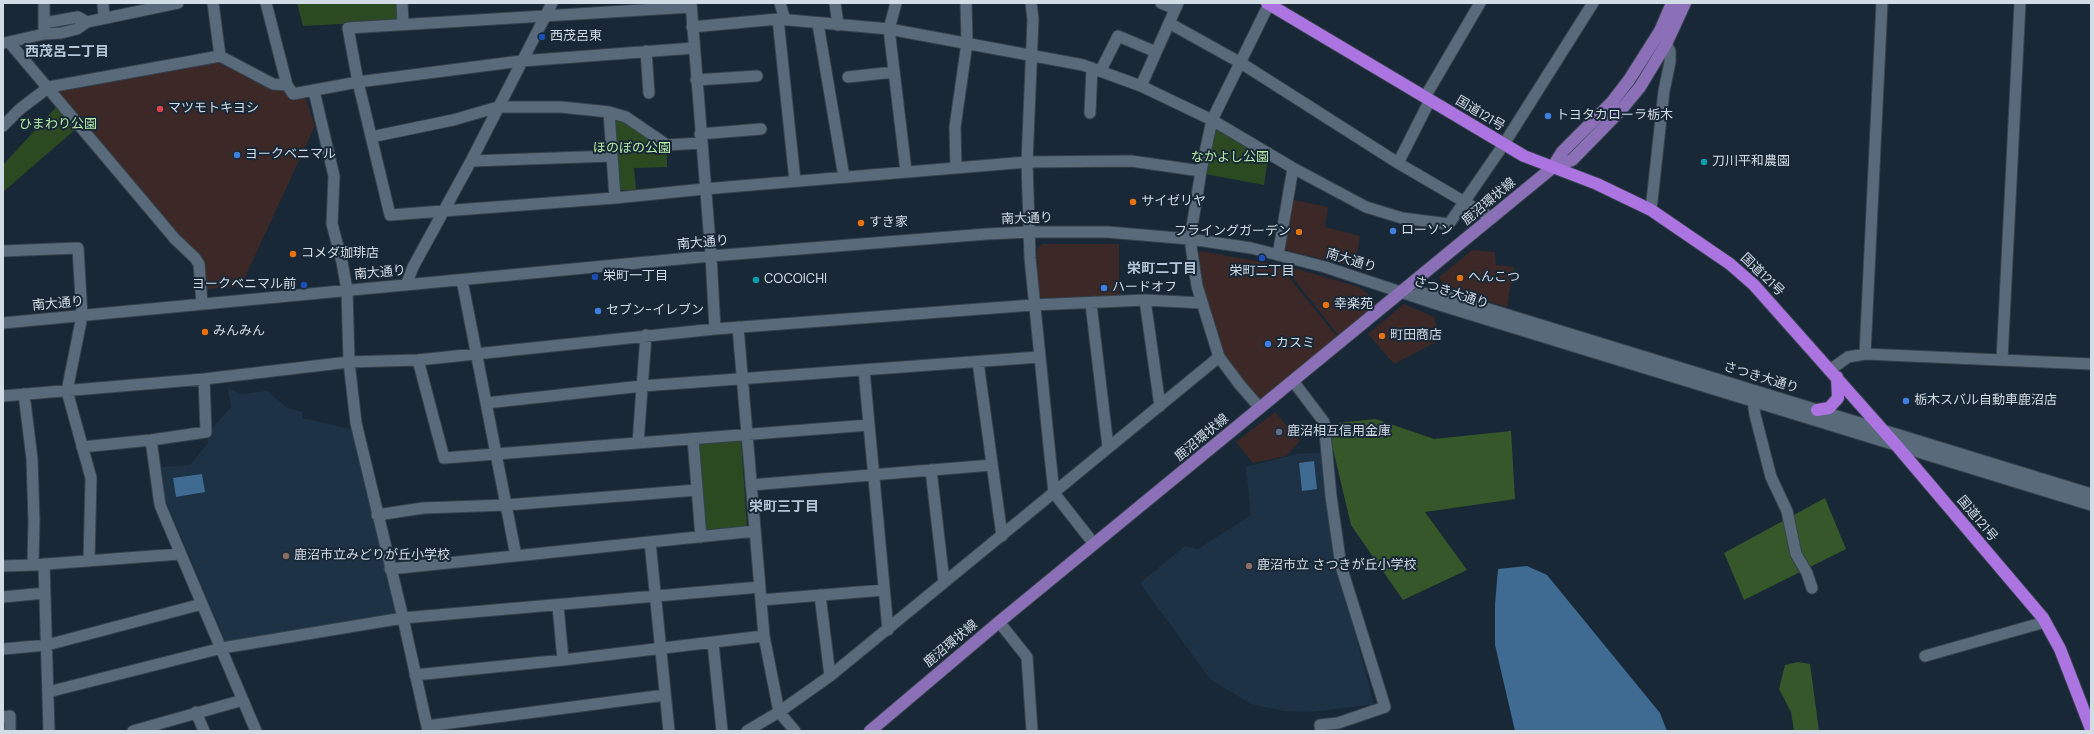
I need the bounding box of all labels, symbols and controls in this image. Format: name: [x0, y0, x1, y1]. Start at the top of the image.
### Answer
place label: 西茂呂東: [550, 29, 602, 45]
marker: 西茂呂東: [537, 32, 547, 42]
district label: 西茂呂二丁目: [25, 44, 109, 60]
street label: 国道121号: [1453, 93, 1507, 135]
place label: マツモトキヨシ: [168, 101, 259, 117]
marker: マツモトキヨシ: [155, 104, 165, 114]
place label: トヨタカローラ栃木: [1556, 108, 1673, 124]
marker: トヨタカローラ栃木: [1543, 111, 1553, 121]
park label: ひまわり公園: [19, 117, 97, 133]
park label: ほのぼの公園: [593, 141, 671, 157]
place label: ヨークベニマル: [245, 147, 336, 163]
marker: ヨークベニマル: [232, 150, 242, 160]
park label: なかよし公園: [1191, 150, 1269, 166]
place label: 刀川平和農園: [1712, 154, 1790, 170]
marker: 刀川平和農園: [1699, 157, 1709, 167]
street label: 鹿沼環状線: [1459, 175, 1519, 229]
place label: サイゼリヤ: [1141, 194, 1206, 210]
marker: サイゼリヤ: [1128, 197, 1138, 207]
street label: 南大通り: [1001, 210, 1053, 228]
place label: すき家: [869, 215, 908, 231]
marker: すき家: [856, 218, 866, 228]
place label: ローソン: [1401, 223, 1453, 239]
place label: フライングガーデン: [1174, 224, 1291, 240]
marker: ローソン: [1388, 226, 1398, 236]
marker: フライングガーデン: [1294, 227, 1304, 237]
street label: 南大通り: [676, 233, 730, 253]
place label: コメダ珈琲店: [301, 246, 379, 262]
street label: 南大通り: [1324, 246, 1378, 276]
marker: コメダ珈琲店: [288, 249, 298, 259]
street label: 国道121号: [1737, 250, 1787, 300]
marker: 栄町二丁目: [1257, 253, 1267, 263]
district label: 栄町二丁目: [1127, 261, 1197, 277]
street label: 南大通り: [353, 263, 407, 283]
place label: 栄町二丁目: [1230, 264, 1294, 280]
place label: 栄町一丁目: [603, 269, 668, 285]
place label: へんこつ: [1468, 270, 1520, 286]
marker: 栄町一丁目: [590, 272, 600, 282]
place label: COCOICHI: [764, 272, 827, 288]
marker: へんこつ: [1455, 273, 1465, 283]
street label: さつき大通り: [1411, 274, 1491, 312]
marker: COCOICHI: [751, 275, 761, 285]
place label: ヨークベニマル前: [192, 277, 296, 293]
marker: ヨークベニマル前: [299, 280, 309, 290]
place label: ハードオフ: [1112, 280, 1177, 296]
marker: ハードオフ: [1099, 283, 1109, 293]
street label: 南大通り: [31, 294, 85, 314]
place label: 幸楽苑: [1334, 297, 1373, 313]
marker: 幸楽苑: [1321, 300, 1331, 310]
place label: セブン-イレブン: [606, 303, 704, 319]
marker: セブン-イレブン: [593, 306, 603, 316]
place label: みんみん: [213, 324, 265, 340]
marker: みんみん: [200, 327, 210, 337]
place label: 町田商店: [1390, 328, 1442, 344]
marker: 町田商店: [1377, 331, 1387, 341]
place label: カスミ: [1276, 336, 1315, 352]
marker: カスミ: [1263, 339, 1273, 349]
street label: さつき大通り: [1721, 359, 1801, 397]
place label: 栃木スバル自動車鹿沼店: [1914, 393, 2057, 409]
marker: 栃木スバル自動車鹿沼店: [1901, 396, 1911, 406]
street label: 鹿沼環状線: [1172, 411, 1232, 465]
place label: 鹿沼相互信用金庫: [1287, 424, 1391, 440]
marker: 鹿沼相互信用金庫: [1274, 427, 1284, 437]
street label: 国道121号: [1953, 493, 2001, 545]
district label: 栄町三丁目: [749, 499, 819, 515]
place label: 鹿沼市立みどりが丘小学校: [294, 548, 450, 564]
marker: 鹿沼市立みどりが丘小学校: [281, 551, 291, 561]
place label: 鹿沼市立 さつきが丘小学校: [1257, 558, 1416, 574]
marker: 鹿沼市立 さつきが丘小学校: [1244, 561, 1254, 571]
street label: 鹿沼環状線: [921, 617, 981, 671]

